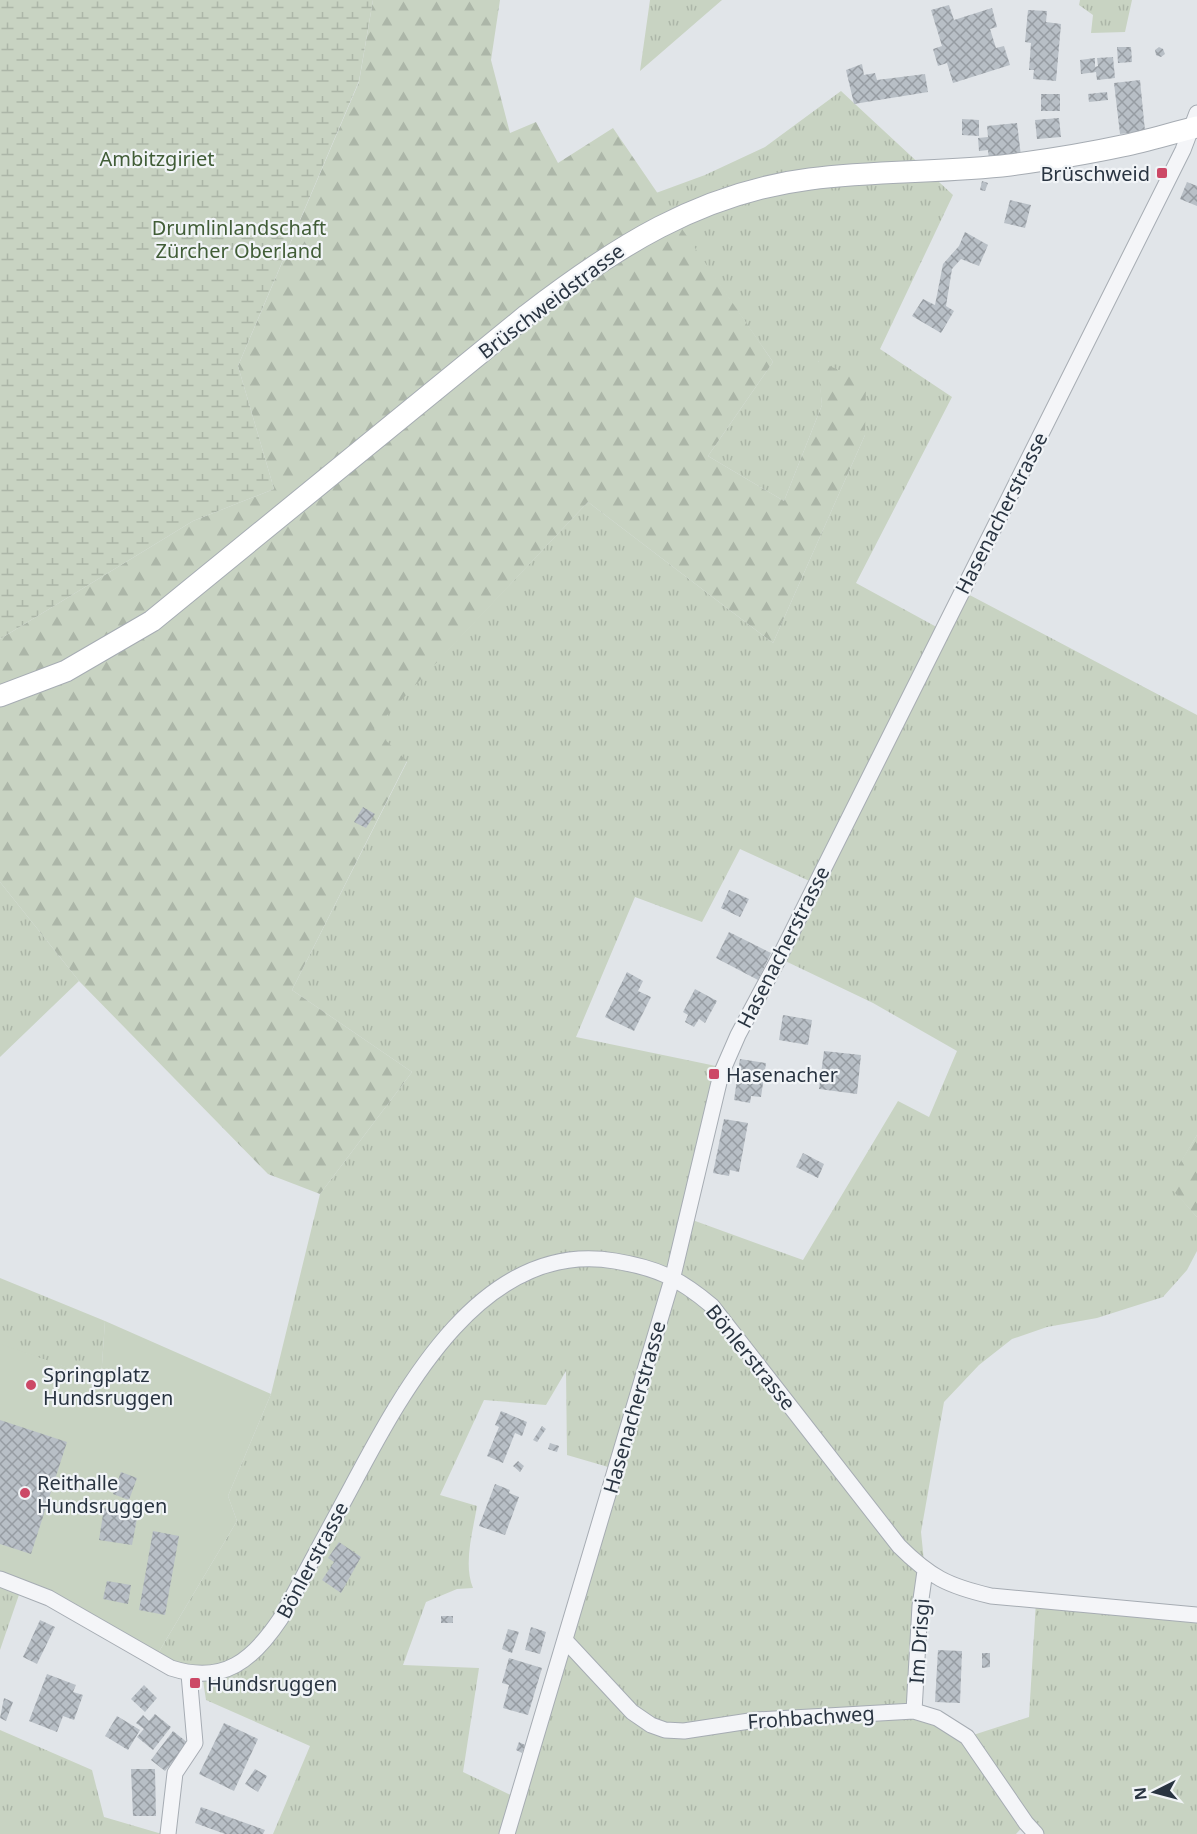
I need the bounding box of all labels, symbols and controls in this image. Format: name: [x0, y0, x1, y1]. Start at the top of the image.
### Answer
park label: Ambitzgiriet: [100, 145, 214, 172]
place label: Brüschweid: [1040, 160, 1150, 187]
marker: Brüschweid: [1155, 166, 1169, 180]
park label: Drumlinlandschaft Zürcher Oberland: [152, 214, 326, 264]
street label: Brüschweidstrasse: [473, 237, 629, 365]
street label: Hasenacherstrasse: [948, 427, 1054, 599]
street label: Hasenacherstrasse: [730, 861, 836, 1033]
place label: Hasenacher: [726, 1061, 838, 1088]
marker: Hasenacher: [707, 1067, 721, 1081]
street label: Bönlerstrasse: [700, 1299, 802, 1415]
street label: Hasenacherstrasse: [596, 1318, 672, 1496]
place label: Springplatz Hundsruggen: [43, 1361, 173, 1411]
marker: Springplatz Hundsruggen: [24, 1378, 38, 1392]
place label: Reithalle Hundsruggen: [37, 1469, 167, 1519]
marker: Reithalle Hundsruggen: [18, 1486, 32, 1500]
street label: Bönlerstrasse: [270, 1497, 354, 1623]
street label: Im Drisgi: [903, 1597, 935, 1685]
place label: Hundsruggen: [207, 1670, 337, 1697]
marker: Hundsruggen: [188, 1676, 202, 1690]
street label: Frohbachweg: [746, 1699, 876, 1735]
north arrow: [1125, 1762, 1185, 1822]
text: N: [1128, 1786, 1152, 1801]

